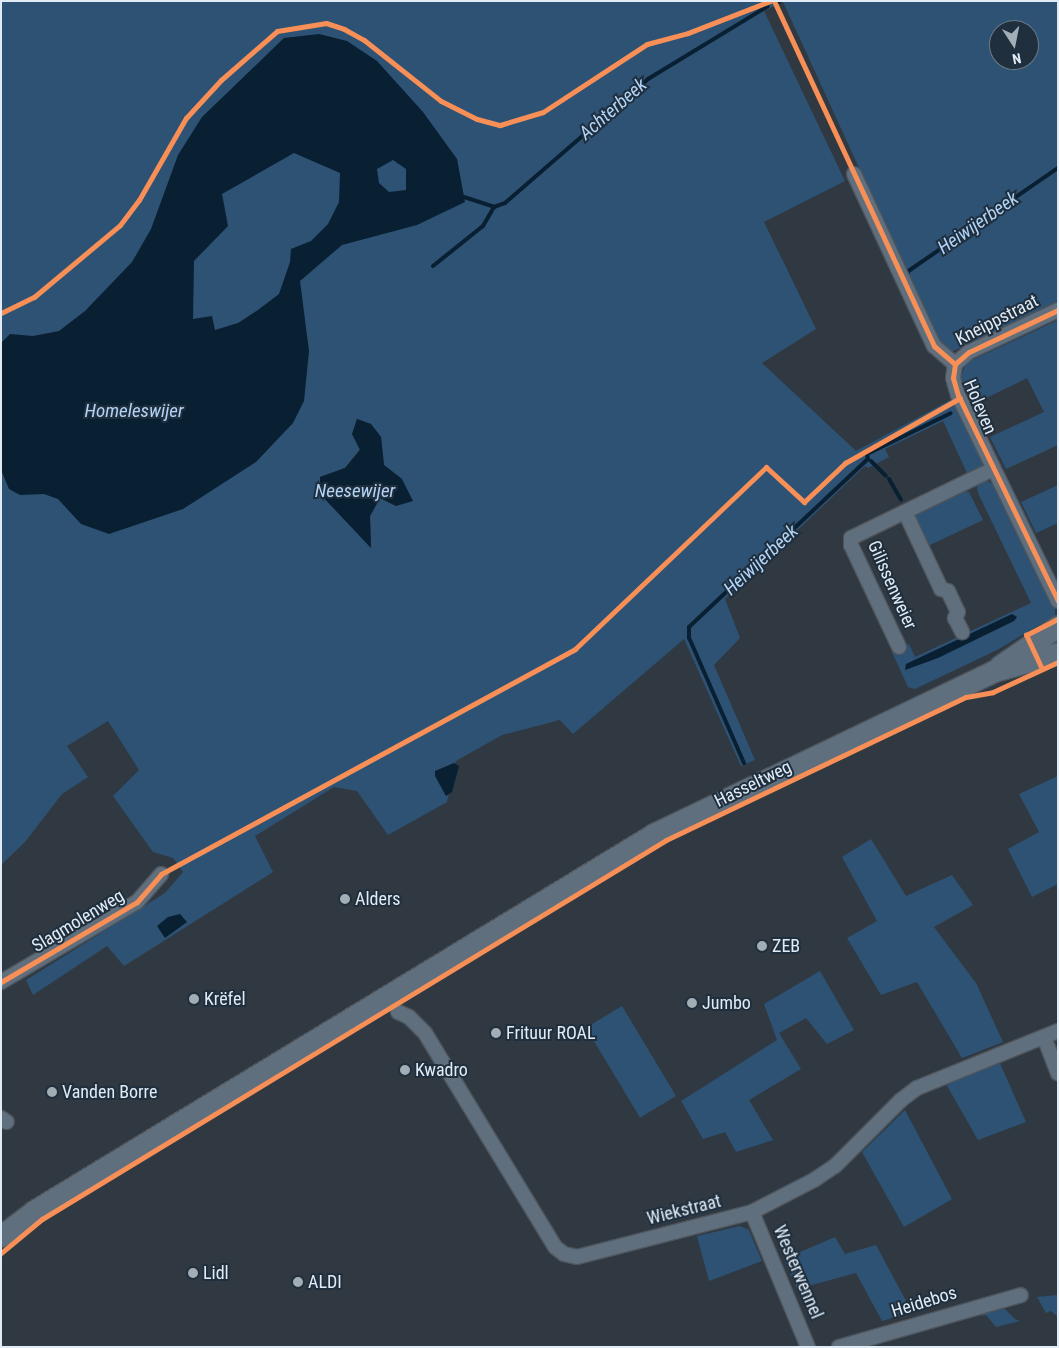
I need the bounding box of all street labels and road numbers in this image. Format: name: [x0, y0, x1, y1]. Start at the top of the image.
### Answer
street label: Kneippstraat: [952, 290, 1042, 350]
street label: Holeven: [959, 376, 1001, 438]
street label: Gilissenweier: [863, 537, 921, 633]
street label: Hasseltweg: [711, 756, 795, 812]
street label: Slagmolenweg: [28, 885, 128, 957]
street label: Wiekstraat: [645, 1190, 723, 1230]
street label: Westerwennel: [769, 1222, 827, 1322]
street label: Heidebos: [889, 1282, 959, 1322]

